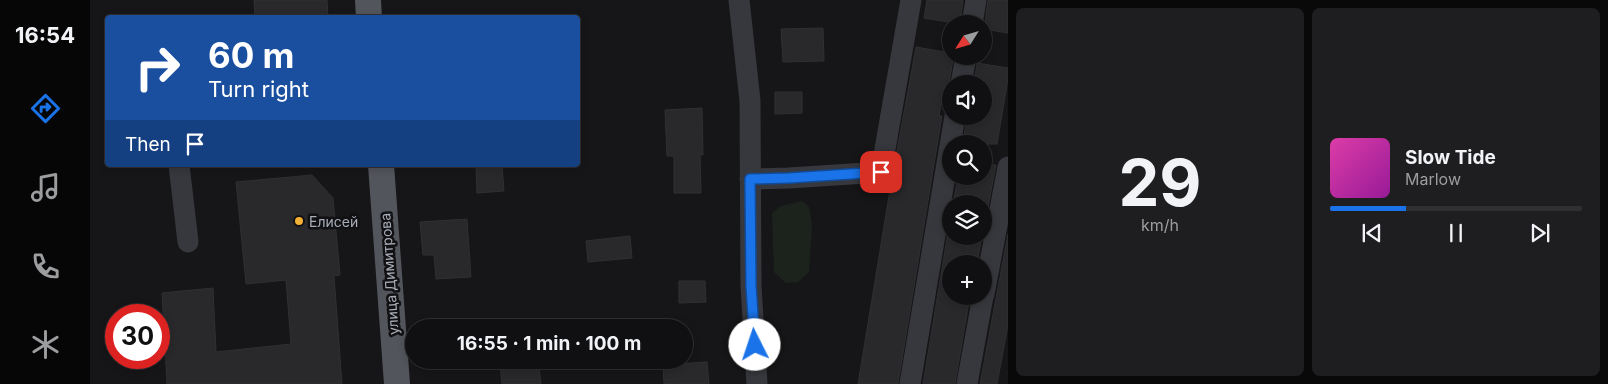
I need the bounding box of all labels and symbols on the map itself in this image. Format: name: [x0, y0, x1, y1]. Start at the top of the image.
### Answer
north arrow: [942, 15, 992, 65]
pin: [860, 151, 902, 193]
place label: Елисей: [309, 213, 358, 230]
street label: улица Димитрова: [376, 213, 402, 335]
marker: Елисей: [293, 215, 305, 227]
speed limit sign: 30: [105, 304, 170, 369]
position arrow: [728, 318, 780, 370]

